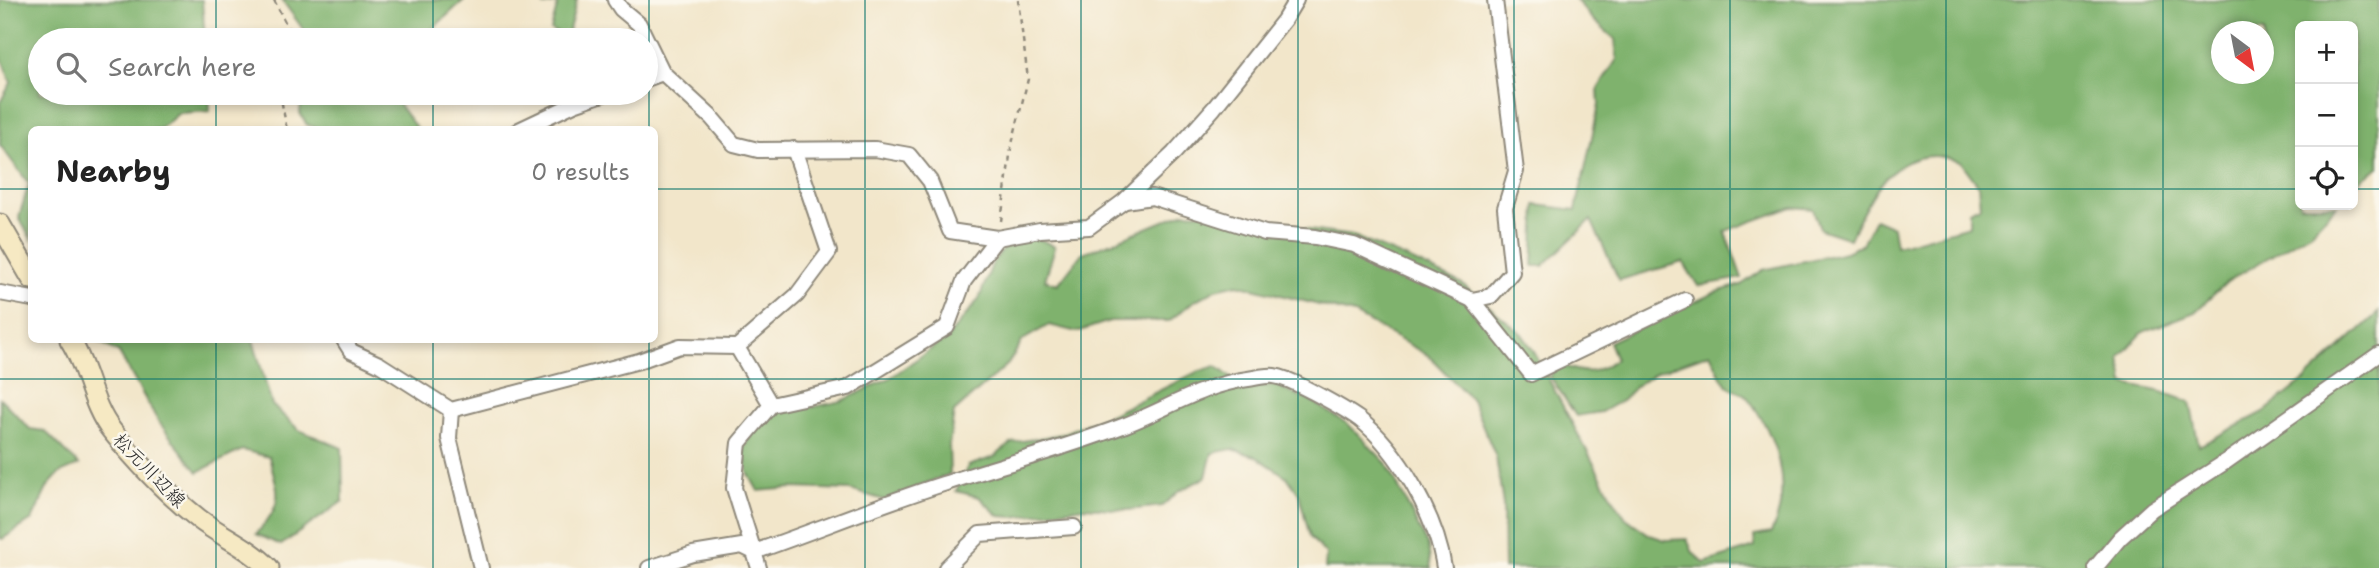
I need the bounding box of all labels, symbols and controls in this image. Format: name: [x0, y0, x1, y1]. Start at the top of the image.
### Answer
north arrow: [2211, 21, 2274, 84]
map controls: [2295, 21, 2358, 210]
button: +: [2295, 21, 2358, 84]
search box: [28, 28, 658, 105]
icon: search: [52, 48, 90, 86]
text: Search here: [108, 49, 257, 84]
button: −: [2295, 84, 2358, 147]
button: locate: [2295, 147, 2358, 210]
text: Nearby: [56, 151, 171, 192]
text: 0 results: [531, 157, 630, 187]
street label: 松元川辺線: [108, 427, 192, 513]

